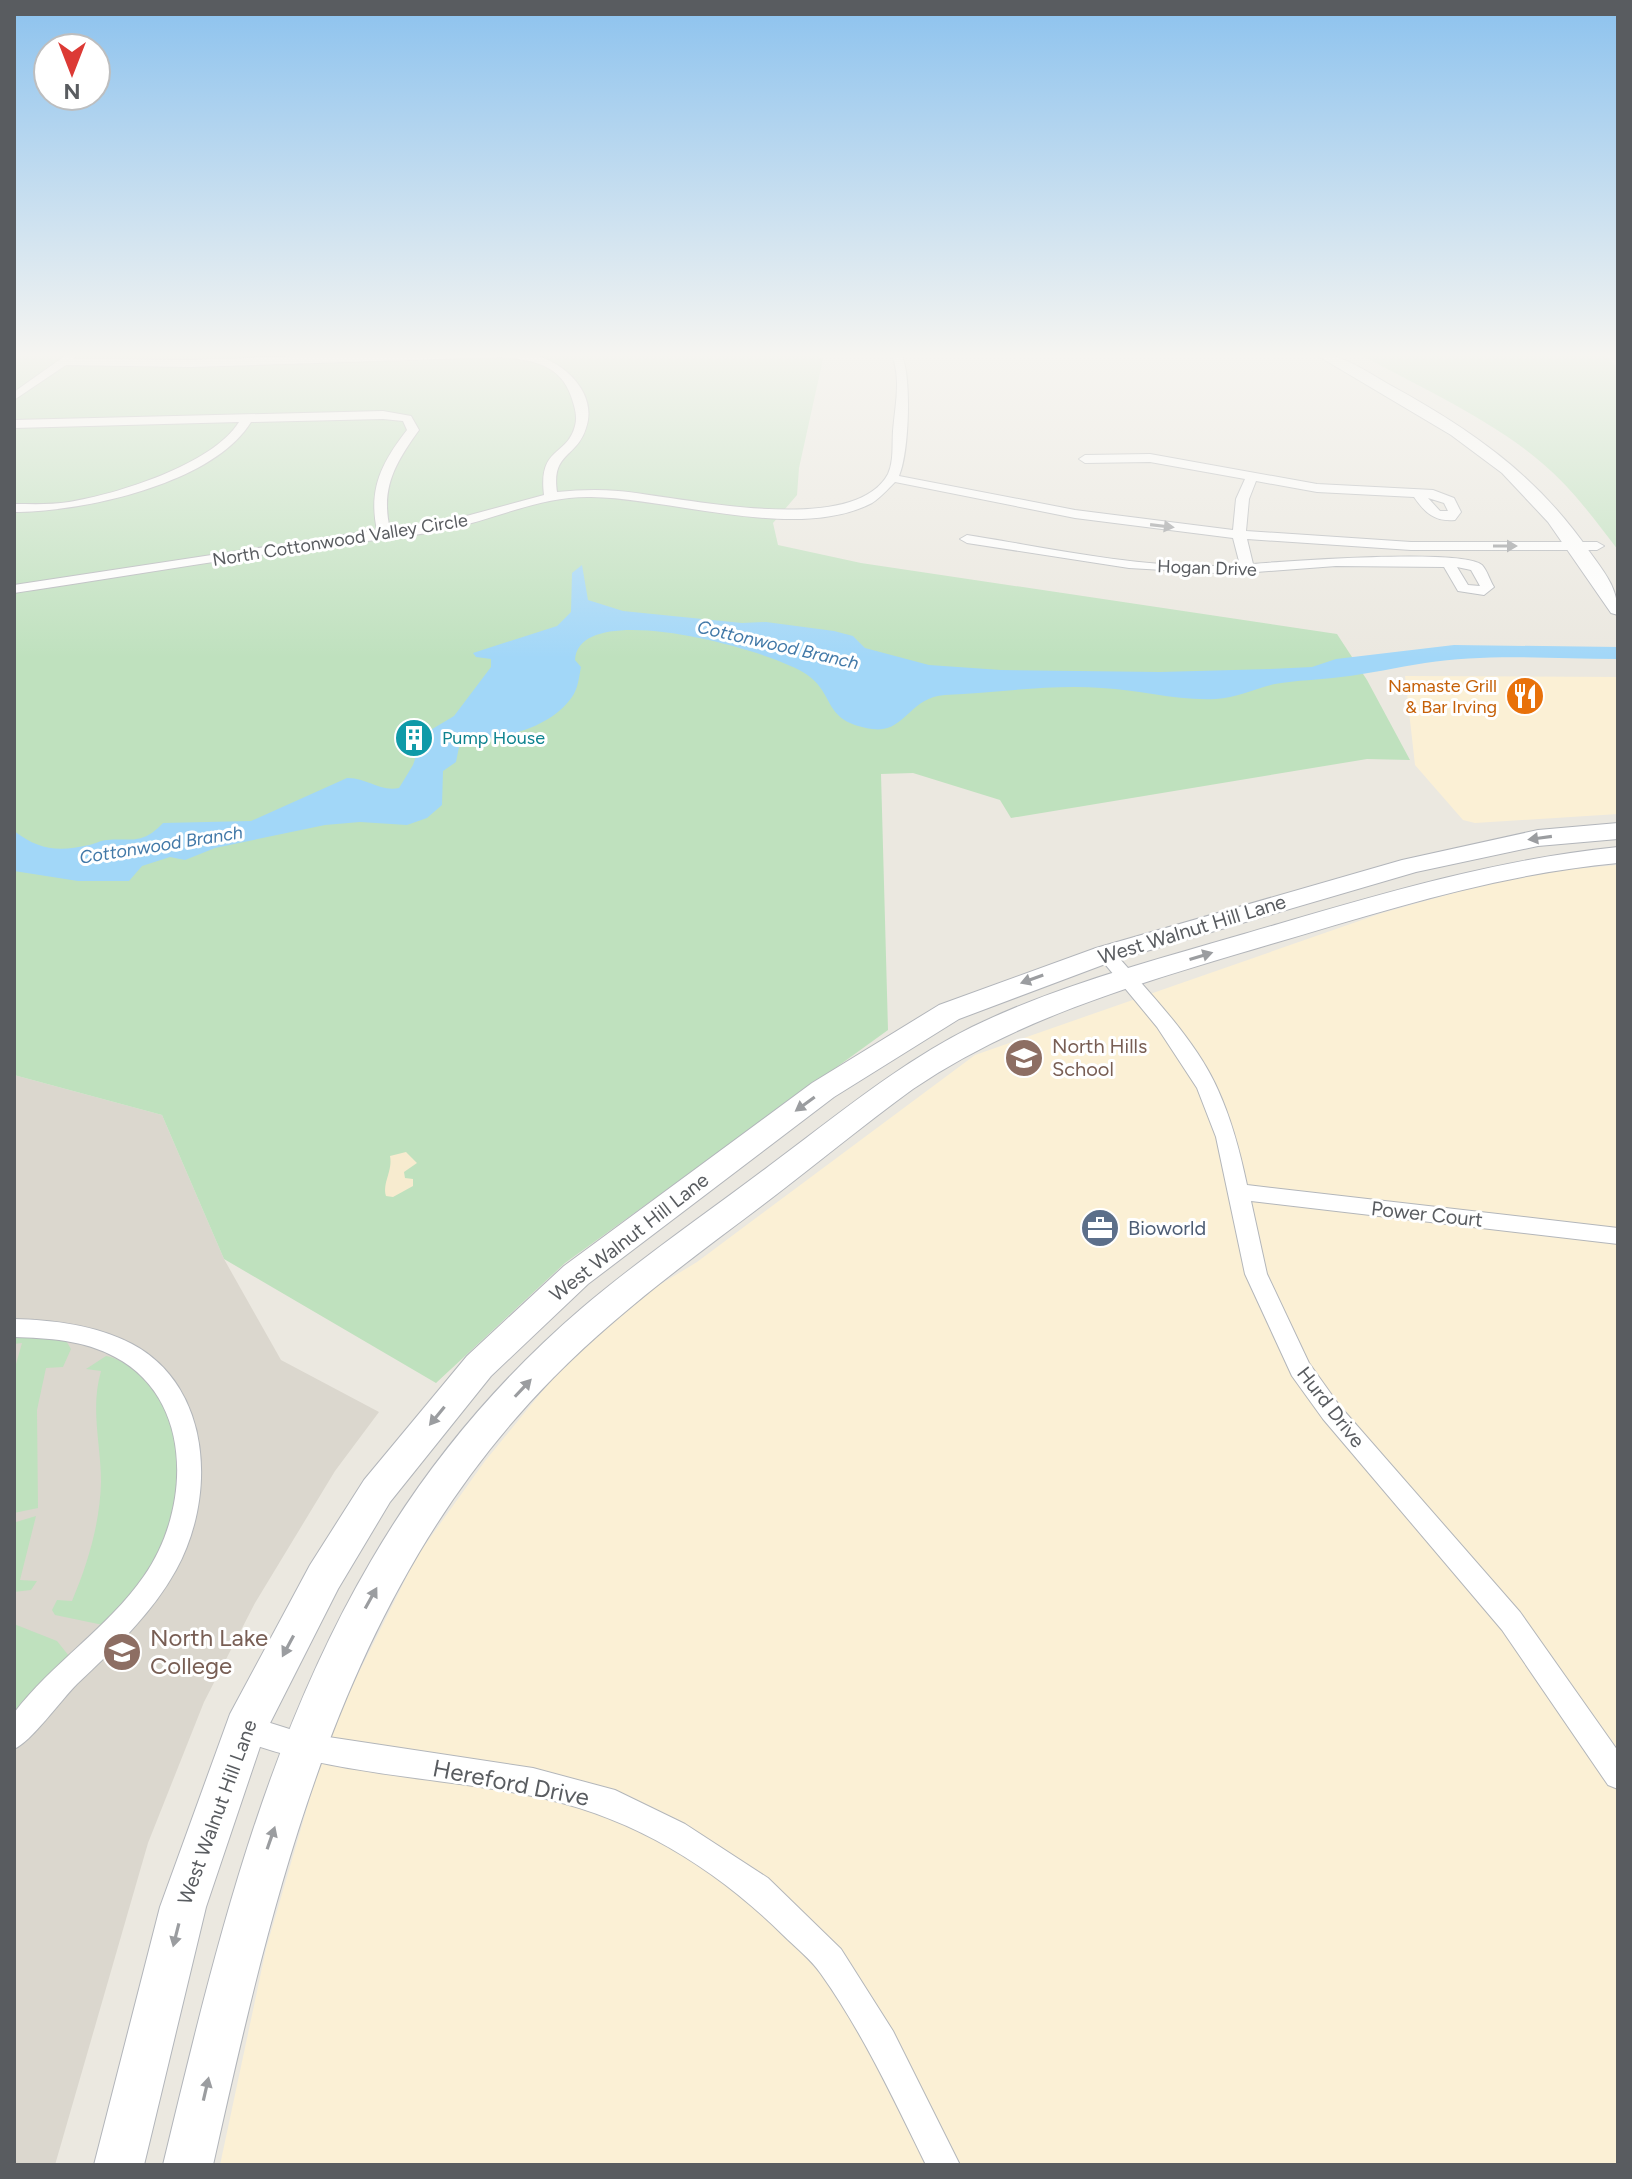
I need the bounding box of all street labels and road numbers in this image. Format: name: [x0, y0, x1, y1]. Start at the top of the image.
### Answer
street label: North Cottonwood Valley Circle: [211, 509, 469, 571]
street label: Hogan Drive: [1157, 555, 1257, 581]
street label: West Walnut Hill Lane: [1095, 889, 1289, 969]
street label: West Walnut Hill Lane: [545, 1167, 713, 1306]
street label: Power Court: [1370, 1196, 1484, 1232]
street label: Hurd Drive: [1292, 1362, 1370, 1452]
street label: West Walnut Hill Lane: [172, 1716, 262, 1908]
street label: Hereford Drive: [430, 1753, 592, 1812]

